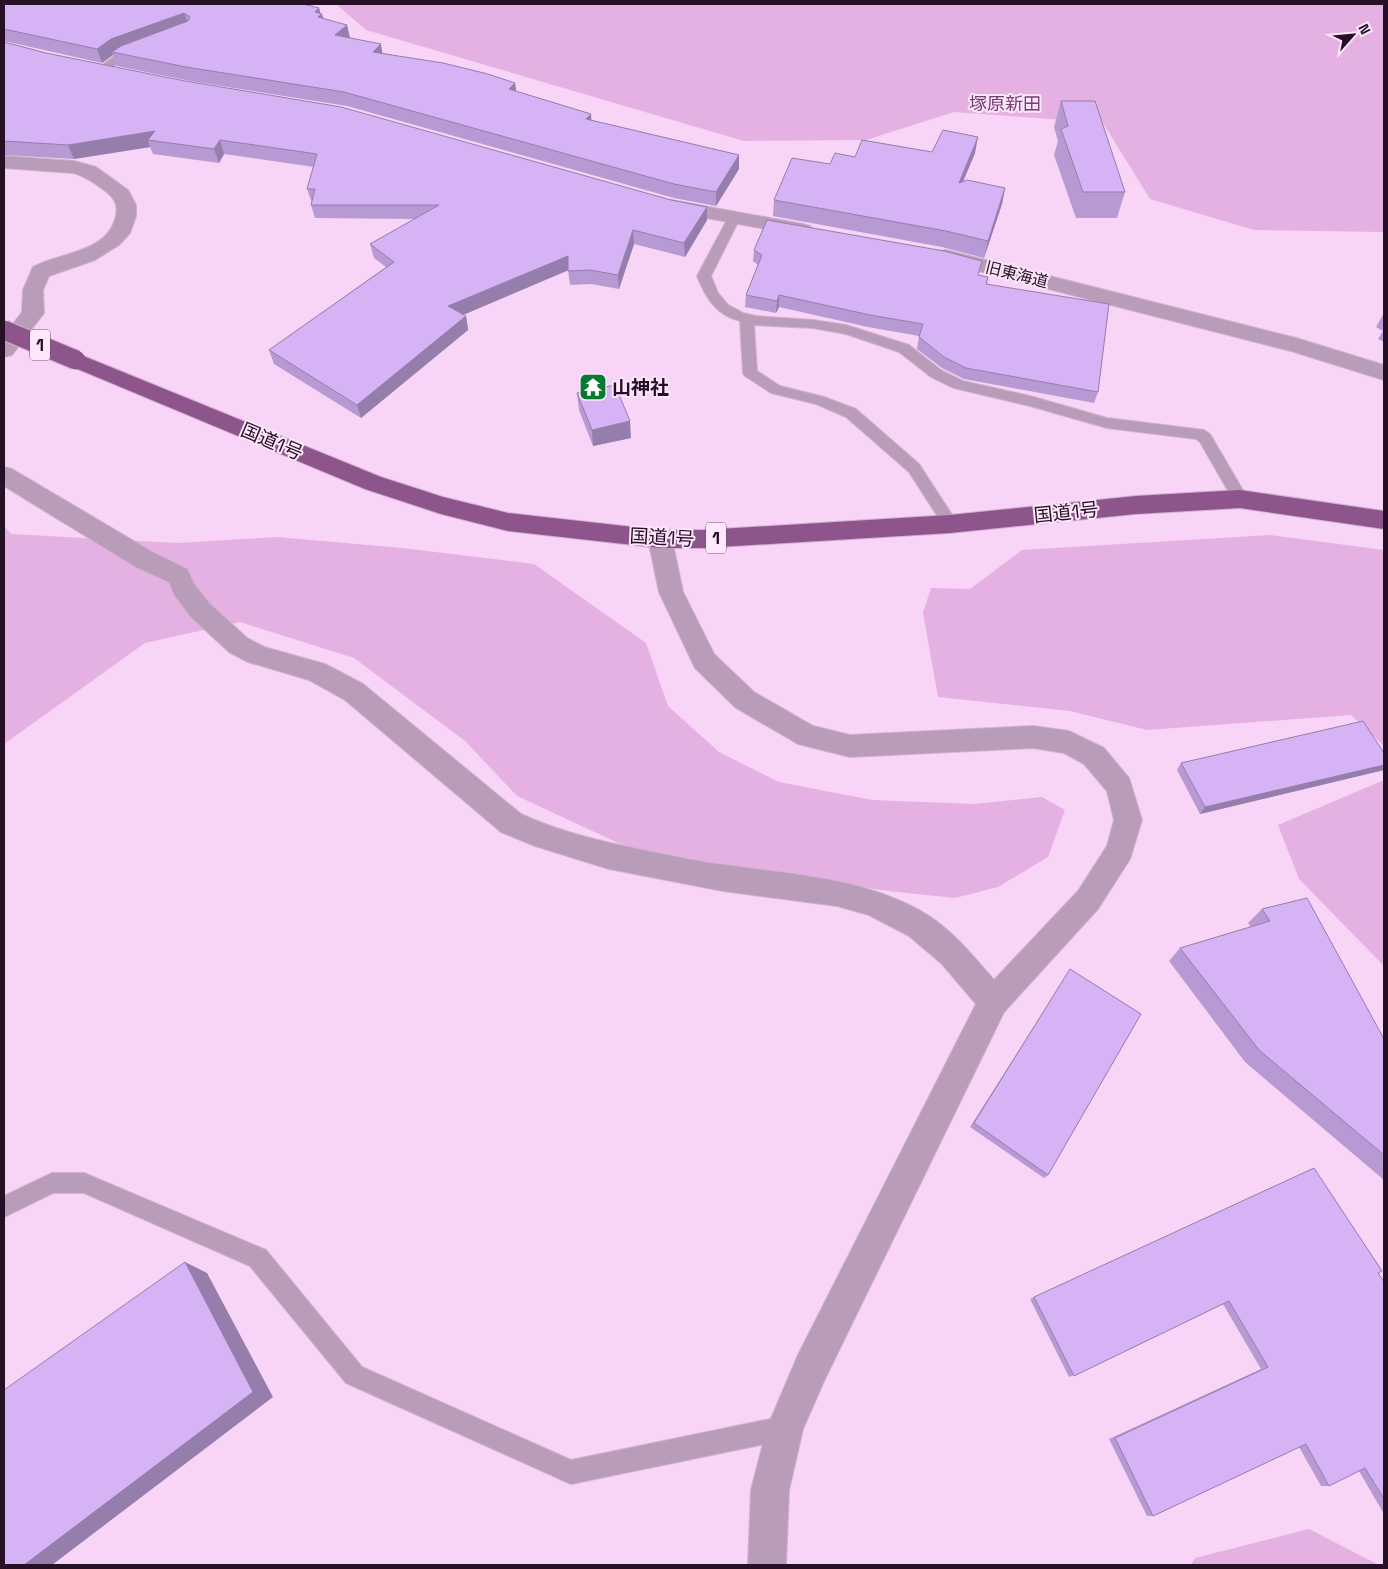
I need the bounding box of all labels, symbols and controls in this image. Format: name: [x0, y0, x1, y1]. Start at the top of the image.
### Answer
north arrow: [1328, 10, 1378, 60]
text: N: [1354, 21, 1375, 37]
district label: 塚原新田: [969, 92, 1041, 115]
street label: 旧東海道: [983, 257, 1050, 292]
road number: 1: [30, 330, 50, 360]
temple icon: 山神社: [578, 372, 608, 402]
place label: 山神社: [612, 375, 669, 400]
street label: 国道1号: [237, 417, 307, 466]
street label: 国道1号: [1032, 497, 1100, 528]
road number: 1: [706, 522, 726, 554]
street label: 国道1号: [629, 523, 695, 552]

